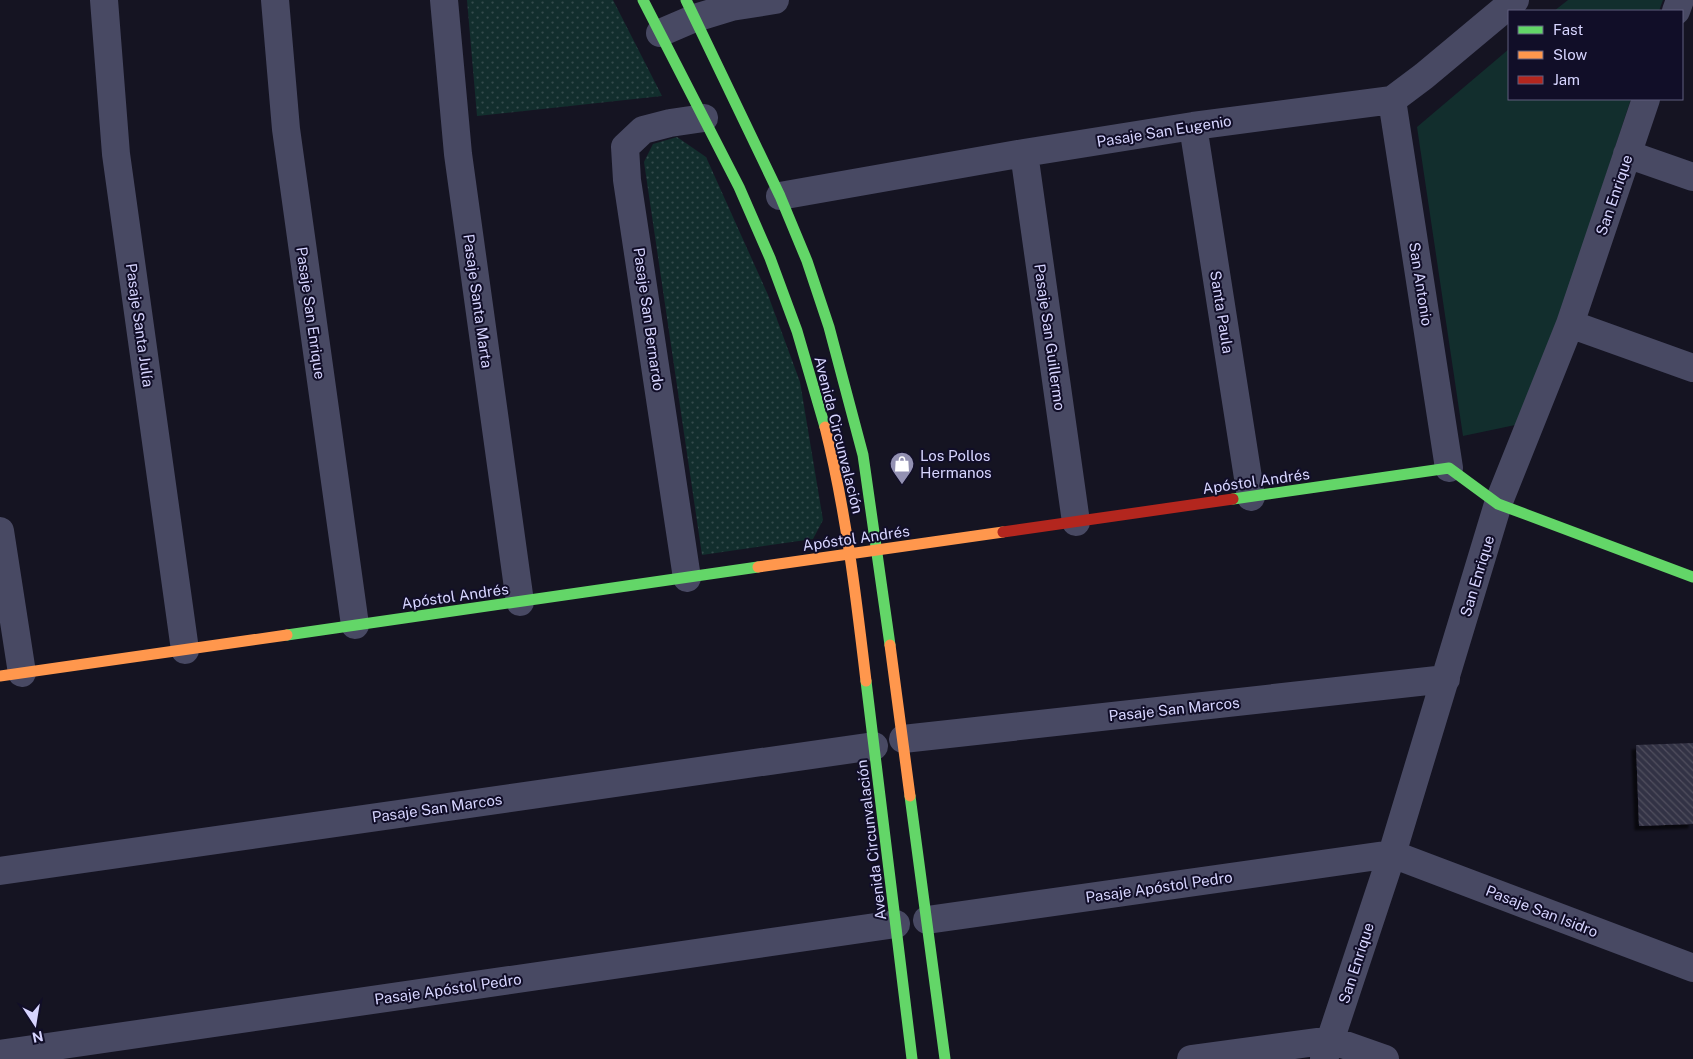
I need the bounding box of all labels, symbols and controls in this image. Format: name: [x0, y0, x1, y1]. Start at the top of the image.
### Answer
legend: [1508, 10, 1683, 100]
text: Fast: [1553, 21, 1583, 38]
text: Slow: [1553, 46, 1588, 63]
text: Jam: [1553, 71, 1580, 88]
street label: Pasaje San Eugenio: [1095, 112, 1233, 150]
street label: San Enrique: [1592, 152, 1636, 238]
street label: Pasaje Santa Marta: [460, 233, 496, 369]
street label: San Antonio: [1406, 241, 1436, 327]
street label: Pasaje San Enrique: [293, 246, 329, 380]
street label: Pasaje San Bernardo: [631, 246, 667, 392]
street label: Pasaje Santa Julía: [123, 262, 157, 388]
street label: Pasaje San Guillermo: [1031, 263, 1069, 411]
street label: Santa Paula: [1207, 269, 1237, 355]
street label: Avenida Circunvalación: [811, 355, 867, 515]
place label: Los Pollos Hermanos: [920, 447, 992, 481]
shop icon: Los Pollos Hermanos: [889, 451, 915, 485]
street label: Apóstol Andrés: [1201, 465, 1311, 497]
street label: Apóstol Andrés: [801, 522, 911, 554]
street label: San Enrique: [1457, 533, 1497, 619]
street label: Apóstol Andrés: [400, 580, 510, 612]
street label: Pasaje San Marcos: [1108, 694, 1240, 724]
street label: Avenida Circunvalación: [853, 759, 889, 921]
street label: Pasaje San Marcos: [371, 790, 503, 826]
street label: Pasaje Apóstol Pedro: [1084, 868, 1234, 906]
street label: Pasaje San Isidro: [1483, 882, 1601, 940]
street label: San Enrique: [1335, 920, 1377, 1006]
street label: Pasaje Apóstol Pedro: [373, 970, 523, 1008]
north arrow: [10, 999, 60, 1049]
text: N: [31, 1028, 45, 1046]

